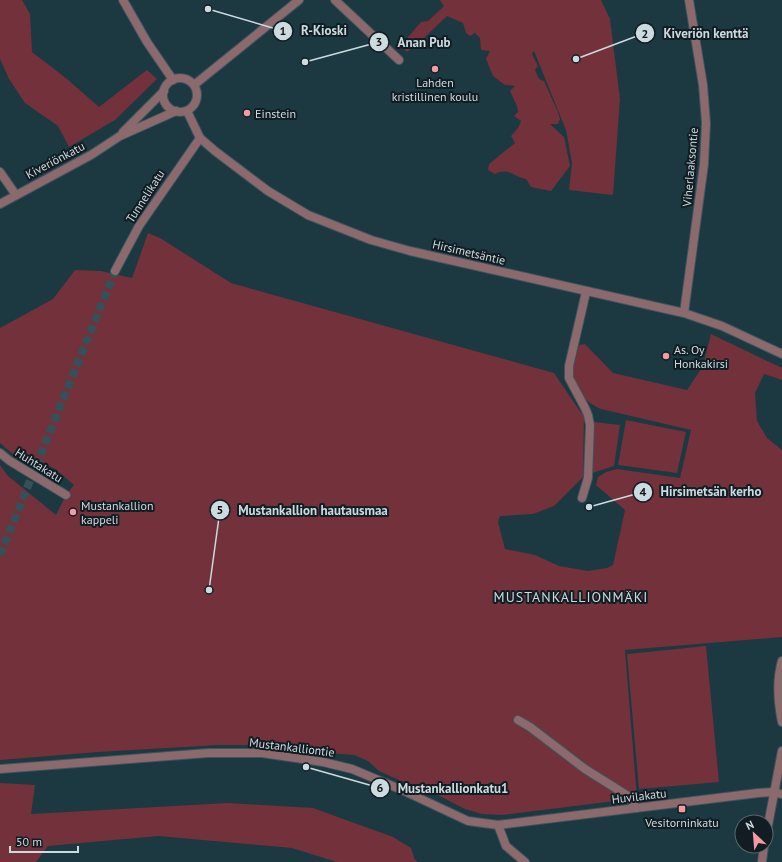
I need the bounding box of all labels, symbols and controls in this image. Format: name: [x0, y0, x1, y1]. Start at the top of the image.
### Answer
callout: R-Kioski: [273, 18, 355, 43]
callout: Kiveriön kenttä: [635, 21, 756, 46]
text: R-Kioski: [301, 22, 347, 39]
text: 1: [280, 23, 286, 38]
text: Kiveriön kenttä: [663, 25, 749, 42]
text: 2: [642, 26, 648, 41]
callout: Anan Pub: [369, 30, 458, 55]
text: 3: [376, 34, 382, 49]
text: Anan Pub: [398, 34, 450, 51]
marker: Lahden kristillinen koulu: [430, 64, 440, 74]
place label: Lahden kristillinen koulu: [392, 75, 478, 104]
place label: Einstein: [255, 106, 296, 121]
marker: Einstein: [242, 108, 252, 118]
street label: Viherlaaksontie: [679, 127, 701, 208]
street label: Kiveriönkatu: [23, 138, 87, 182]
street label: Tunnelikatu: [122, 167, 168, 225]
street label: Hirsimetsäntie: [431, 236, 507, 268]
place label: As. Oy Honkakirsi: [674, 342, 728, 371]
marker: As. Oy Honkakirsi: [661, 351, 671, 361]
street label: Huhtakatu: [12, 445, 66, 485]
callout: Hirsimetsän kerho: [633, 479, 770, 504]
text: Hirsimetsän kerho: [661, 483, 761, 500]
text: 4: [640, 484, 647, 499]
place label: Mustankallion kappeli: [81, 498, 154, 527]
callout: Mustankallion hautausmaa: [210, 498, 395, 523]
text: 5: [217, 502, 223, 517]
text: Mustankallion hautausmaa: [238, 502, 388, 519]
marker: Mustankallion kappeli: [68, 507, 78, 517]
district label: MUSTANKALLIONMÄKI: [494, 588, 648, 606]
street label: Mustankalliontie: [248, 734, 336, 760]
callout: Mustankallionkatu1: [370, 776, 517, 801]
text: 6: [377, 780, 384, 795]
text: Mustankallionkatu1: [398, 780, 508, 797]
street label: Huvilakatu: [611, 785, 667, 807]
marker: Vesitorninkatu: [677, 804, 687, 814]
north arrow: [734, 814, 774, 854]
place label: Vesitorninkatu: [644, 815, 719, 830]
text: N: [743, 817, 756, 833]
scale bar: [10, 828, 78, 854]
text: 50 m: [16, 834, 42, 849]

